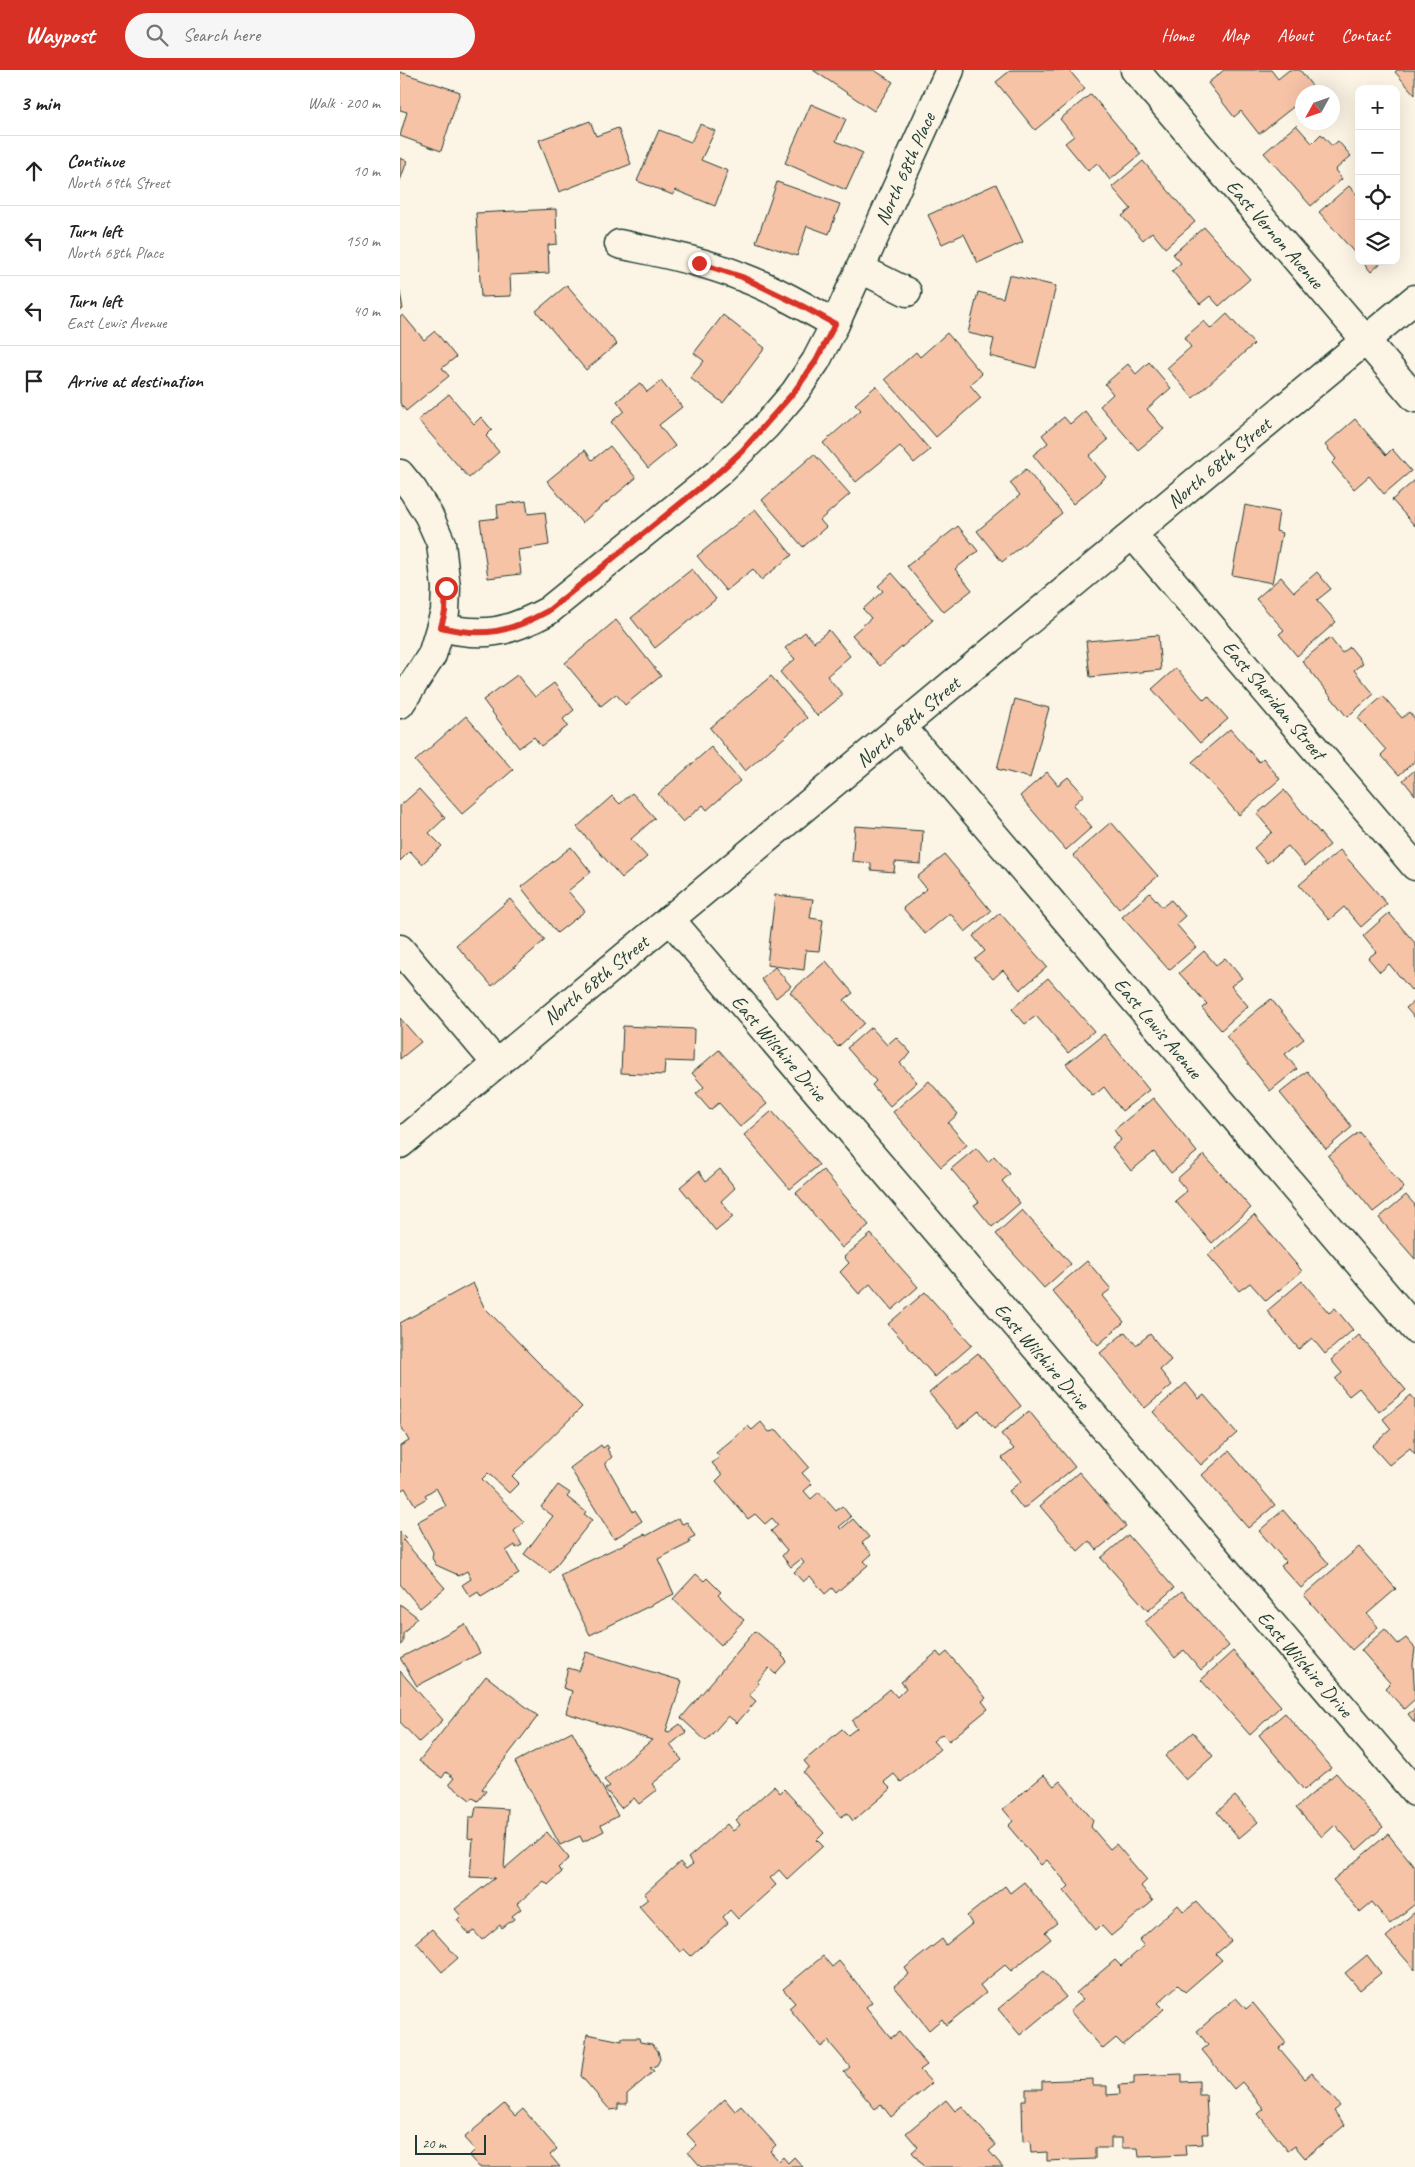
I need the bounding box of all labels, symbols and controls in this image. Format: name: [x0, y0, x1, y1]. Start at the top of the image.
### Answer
search box: [125, 13, 475, 58]
text: Waypost: [25, 20, 95, 50]
icon: search: [143, 21, 171, 49]
text: Search here: [183, 23, 260, 47]
text: Home: [1161, 24, 1194, 46]
text: Map: [1222, 24, 1249, 46]
text: About: [1277, 24, 1313, 46]
text: Contact: [1341, 24, 1390, 46]
north arrow: [1295, 85, 1340, 130]
map controls: [1355, 85, 1400, 265]
button: +: [1355, 85, 1400, 130]
text: 3 min: [20, 90, 60, 116]
text: Walk · 200 m: [308, 93, 380, 113]
street label: North 68th Place: [869, 108, 941, 229]
button: −: [1355, 130, 1400, 175]
text: Continue: [67, 149, 124, 173]
icon: ahead: [20, 157, 48, 185]
text: 10 m: [353, 161, 380, 181]
text: North 69th Street: [67, 173, 170, 193]
street label: East Vernon Avenue: [1221, 174, 1330, 295]
button: locate: [1355, 175, 1400, 220]
text: Turn left: [67, 219, 122, 243]
button: layers: [1355, 220, 1400, 265]
icon: left: [20, 227, 48, 255]
text: 150 m: [346, 231, 380, 251]
text: North 68th Place: [67, 243, 163, 263]
route end: [688, 252, 711, 275]
text: Turn left: [67, 289, 122, 313]
icon: left: [20, 297, 48, 325]
text: 40 m: [353, 301, 380, 321]
text: East Lewis Avenue: [67, 313, 167, 333]
icon: arrive: [20, 367, 48, 395]
text: Arrive at destination: [67, 369, 203, 393]
street label: North 68th Street: [1162, 411, 1278, 514]
route start: [435, 577, 458, 600]
street label: East Sheridan Street: [1217, 635, 1333, 767]
street label: North 68th Street: [851, 670, 967, 773]
street label: North 68th Street: [538, 928, 656, 1030]
street label: East Lewis Avenue: [1108, 972, 1209, 1085]
street label: East Wilshire Drive: [726, 990, 833, 1108]
street label: East Wilshire Drive: [989, 1298, 1096, 1416]
street label: East Wilshire Drive: [1252, 1606, 1359, 1724]
scale bar: [415, 2132, 486, 2155]
text: 20 m: [422, 2135, 446, 2152]

